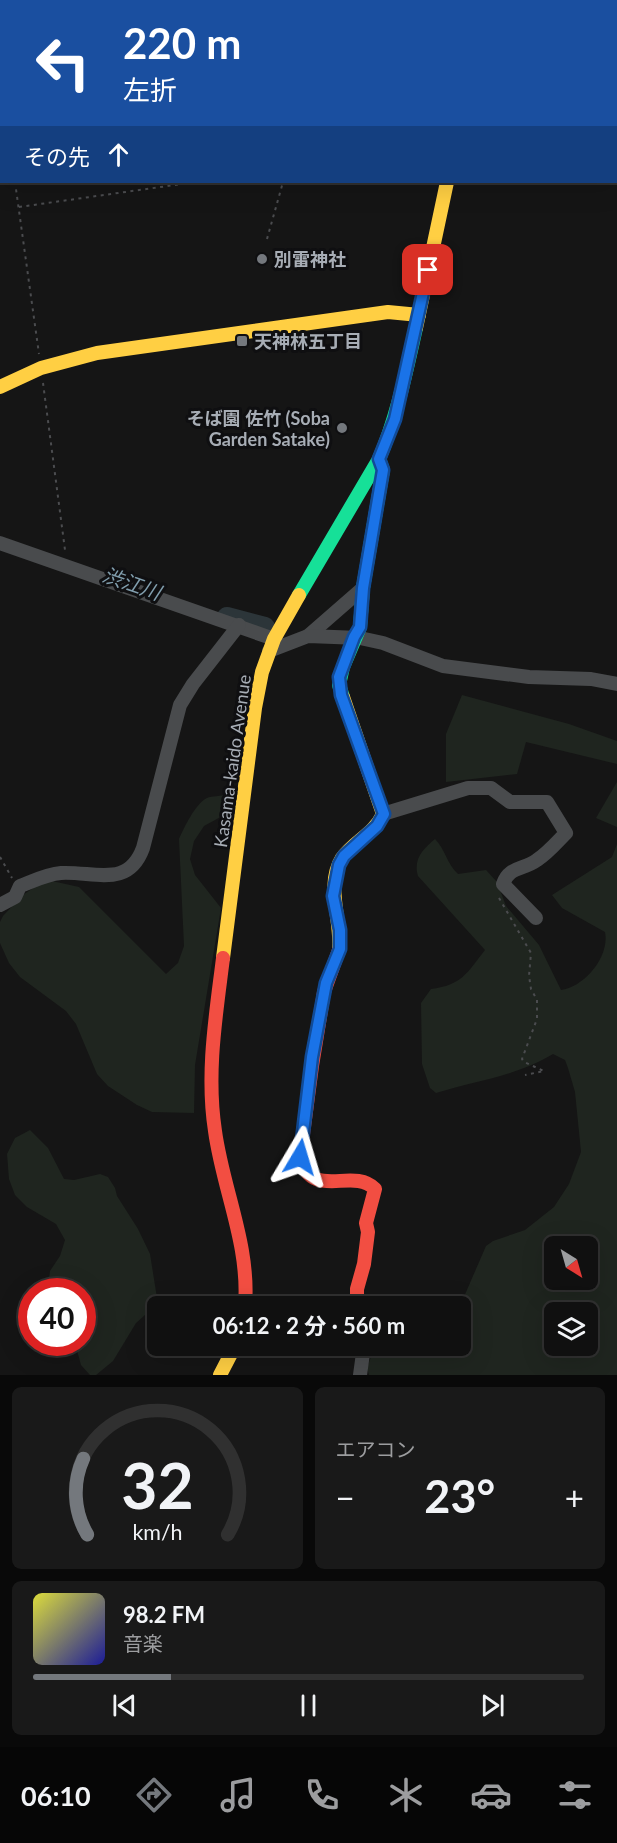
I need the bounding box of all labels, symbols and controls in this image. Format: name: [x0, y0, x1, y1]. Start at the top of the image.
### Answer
text: 220 m: [123, 18, 241, 68]
icon: left: [24, 24, 102, 102]
text: 左折: [123, 73, 177, 106]
icon: ahead: [102, 138, 135, 171]
text: その先: [24, 143, 90, 170]
pin: [402, 244, 453, 295]
place label: 別雷神社: [274, 248, 346, 270]
marker: 別雷神社: [255, 252, 269, 266]
icon: arrive: [411, 253, 444, 286]
place label: 天神林五丁目: [254, 330, 362, 352]
marker: 天神林五丁目: [235, 334, 249, 348]
place label: そば園 佐竹 (Soba Garden Satake): [187, 407, 330, 450]
marker: そば園 佐竹 (Soba Garden Satake): [335, 421, 349, 435]
water label: 渋江川: [100, 562, 166, 605]
street label: Kasama-kaido Avenue: [209, 673, 255, 849]
position arrow: [268, 1125, 332, 1189]
north arrow: [544, 1236, 598, 1290]
map controls: [544, 1236, 598, 1356]
speed limit sign: 40: [18, 1278, 96, 1356]
button: layers: [544, 1302, 598, 1356]
text: 06:12 · 2 分 · 560 m: [213, 1312, 405, 1339]
text: エアコン: [336, 1437, 416, 1461]
text: 32: [121, 1447, 193, 1522]
text: 23°: [424, 1469, 495, 1523]
text: −: [336, 1477, 355, 1517]
text: +: [565, 1477, 584, 1517]
text: km/h: [132, 1519, 182, 1545]
text: 98.2 FM: [123, 1601, 205, 1628]
text: 音楽: [123, 1631, 163, 1655]
icon: previous: [108, 1689, 141, 1722]
icon: pause: [292, 1689, 325, 1722]
icon: next: [476, 1689, 509, 1722]
icon: directions: [133, 1774, 175, 1816]
icon: music: [217, 1774, 259, 1816]
icon: phone: [301, 1774, 343, 1816]
icon: climate: [385, 1774, 427, 1816]
icon: car: [470, 1774, 512, 1816]
icon: filters: [554, 1774, 596, 1816]
text: 06:10: [21, 1779, 91, 1812]

